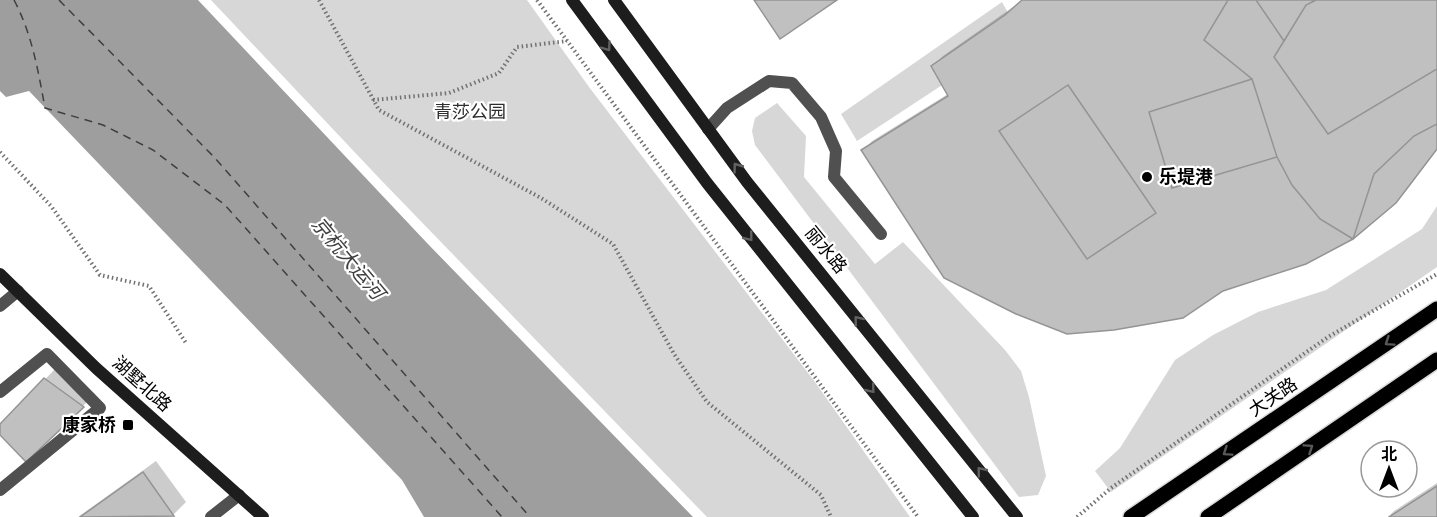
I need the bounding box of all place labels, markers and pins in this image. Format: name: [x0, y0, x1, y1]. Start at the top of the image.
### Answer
place label: 乐堤港: [1159, 164, 1213, 190]
marker: 乐堤港: [1140, 170, 1154, 184]
place label: 康家桥: [62, 412, 116, 438]
marker: 康家桥: [121, 418, 135, 432]

